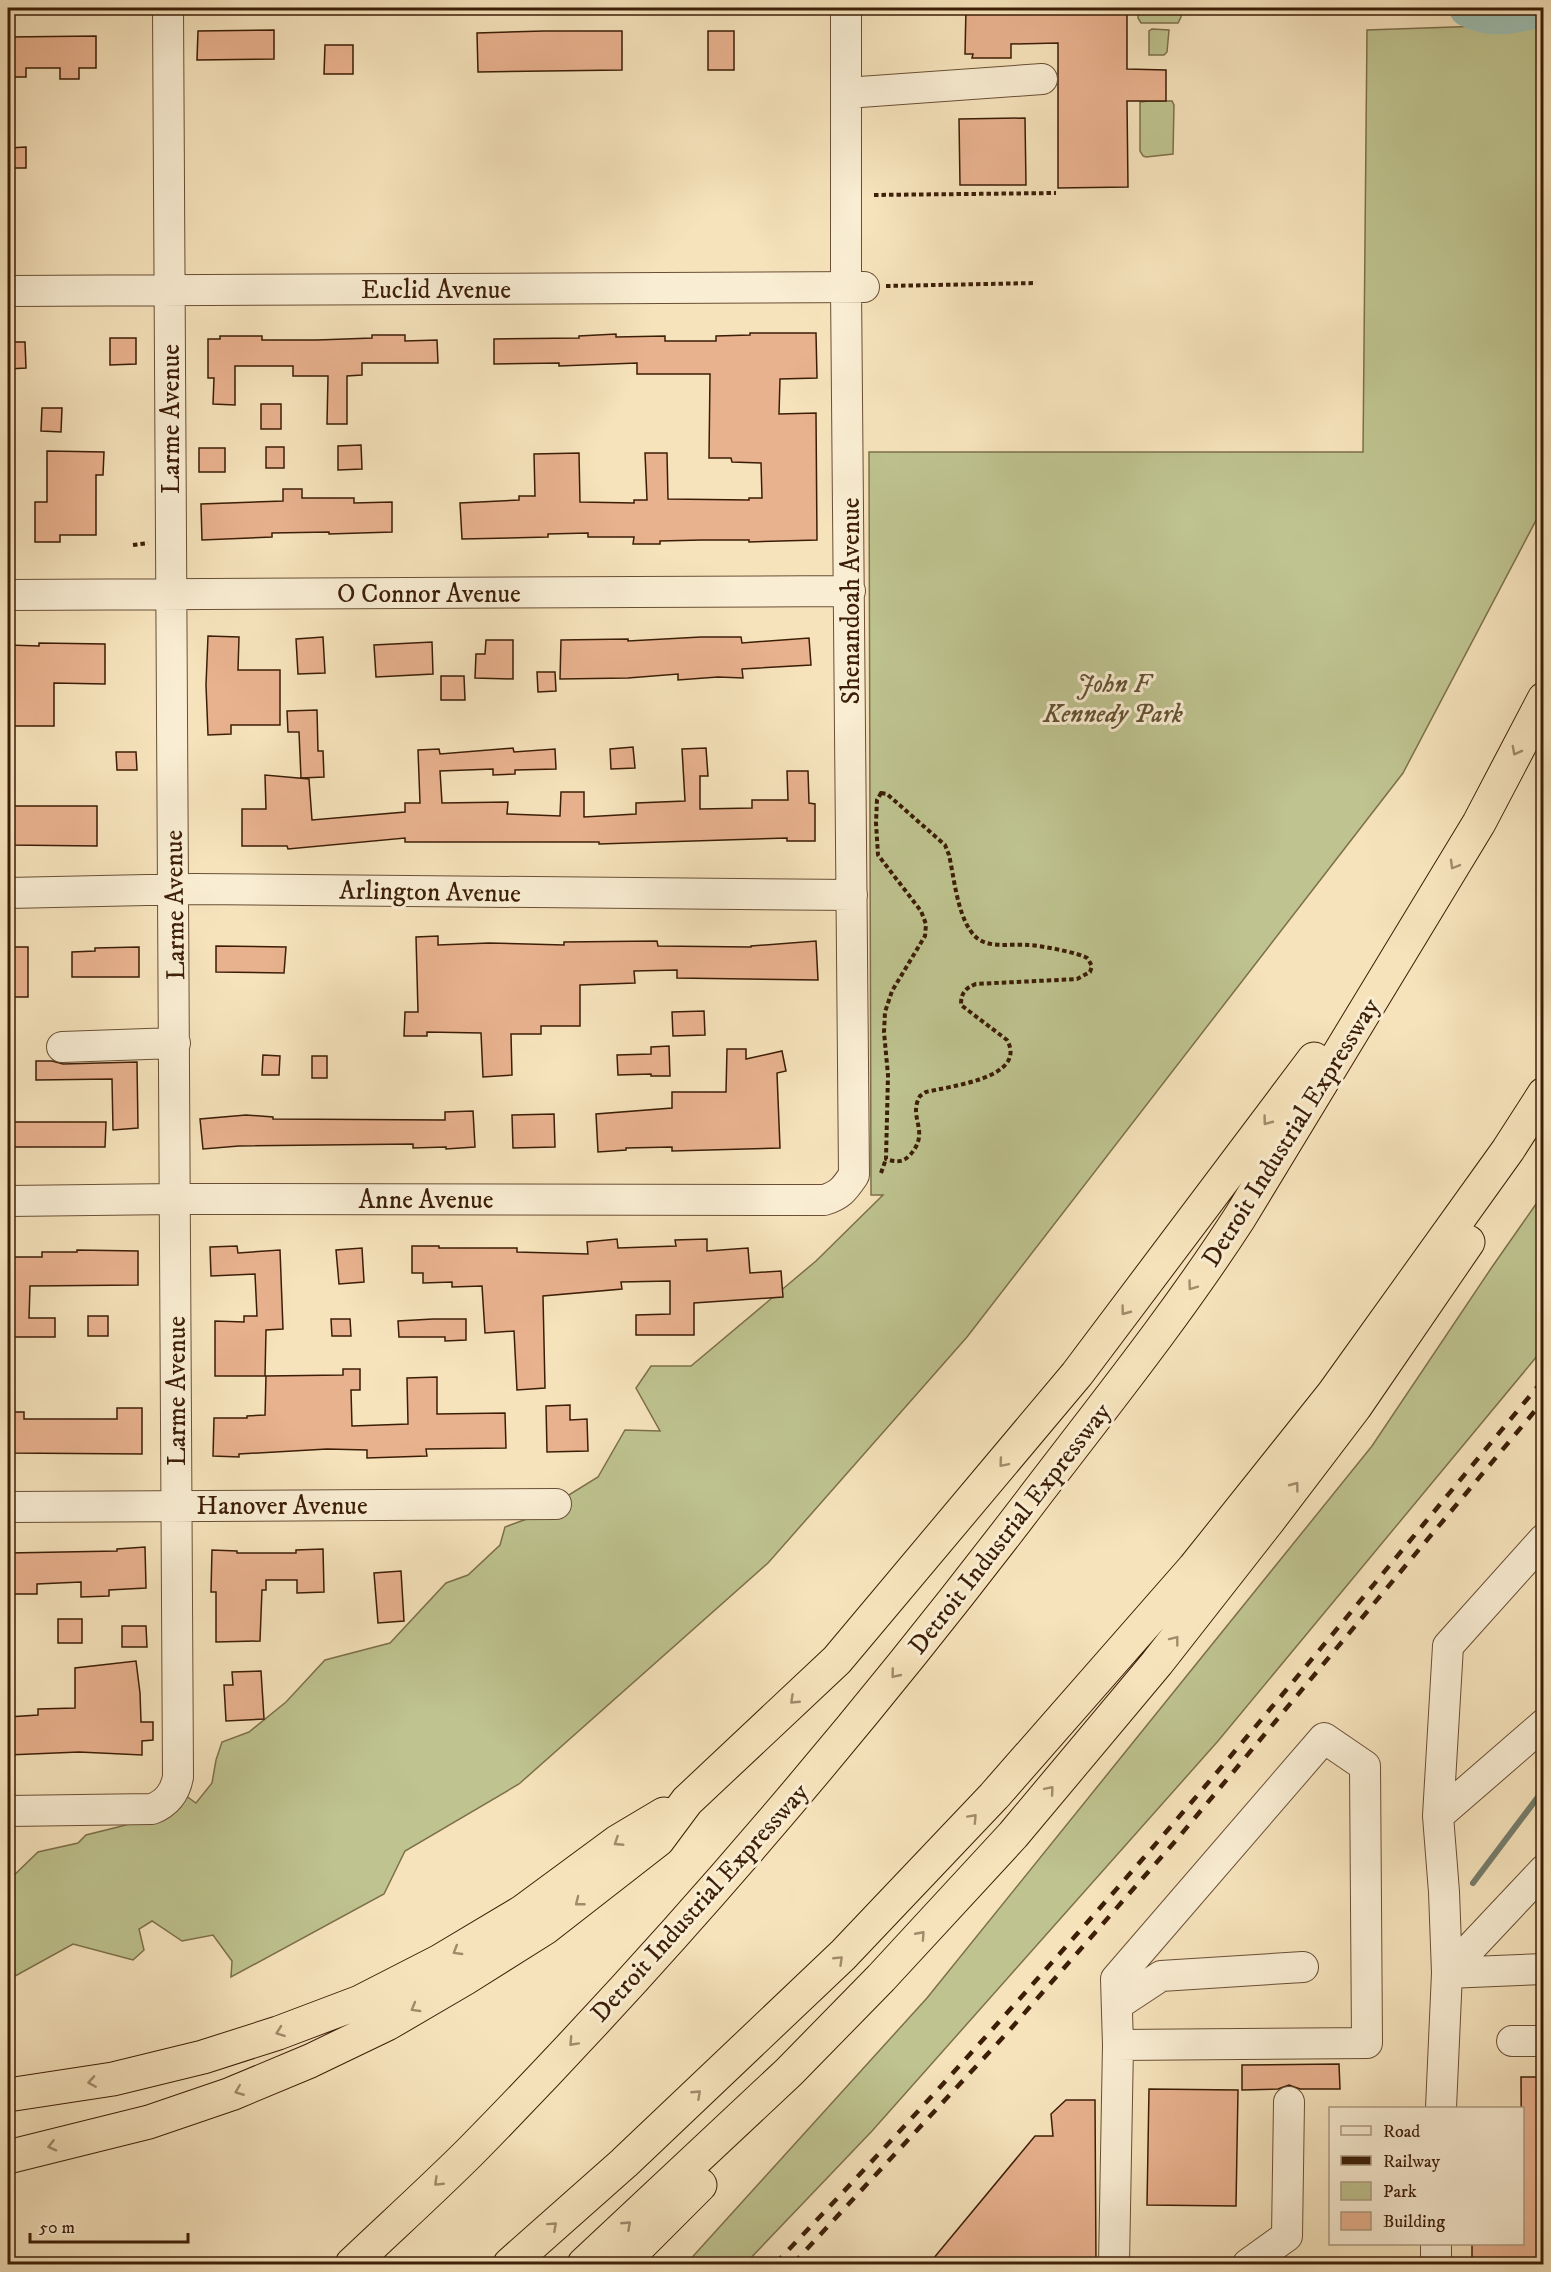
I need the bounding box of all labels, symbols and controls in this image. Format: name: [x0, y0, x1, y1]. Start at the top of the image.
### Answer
street label: Euclid Avenue: [361, 274, 511, 307]
street label: Larme Avenue: [155, 344, 188, 494]
street label: Shenandoah Avenue: [835, 498, 868, 704]
street label: O Connor Avenue: [337, 578, 521, 611]
park label: John F Kennedy Park: [1042, 668, 1183, 731]
one-way arrow: [1512, 744, 1524, 755]
street label: Larme Avenue: [158, 830, 193, 980]
one-way arrow: [1450, 859, 1461, 869]
street label: Arlington Avenue: [339, 874, 521, 911]
street label: Detroit Industrial Expressway: [1195, 992, 1388, 1273]
one-way arrow: [1263, 1115, 1274, 1126]
street label: Anne Avenue: [359, 1184, 493, 1217]
one-way arrow: [1188, 1279, 1199, 1290]
one-way arrow: [1121, 1304, 1132, 1315]
street label: Larme Avenue: [161, 1316, 194, 1466]
street label: Detroit Industrial Expressway: [902, 1396, 1119, 1661]
one-way arrow: [999, 1456, 1010, 1467]
one-way arrow: [1288, 1482, 1299, 1493]
street label: Hanover Avenue: [196, 1490, 368, 1523]
one-way arrow: [1168, 1635, 1179, 1646]
one-way arrow: [891, 1667, 902, 1678]
one-way arrow: [790, 1693, 801, 1704]
street label: Detroit Industrial Expressway: [584, 1776, 817, 2029]
one-way arrow: [1043, 1786, 1054, 1797]
one-way arrow: [966, 1815, 977, 1825]
one-way arrow: [614, 1835, 625, 1846]
one-way arrow: [574, 1894, 585, 1905]
one-way arrow: [914, 1932, 925, 1942]
one-way arrow: [453, 1943, 463, 1955]
one-way arrow: [831, 1956, 842, 1967]
one-way arrow: [411, 2000, 421, 2012]
one-way arrow: [275, 2025, 286, 2038]
one-way arrow: [570, 2035, 581, 2046]
one-way arrow: [87, 2076, 96, 2088]
one-way arrow: [234, 2084, 245, 2096]
one-way arrow: [690, 2090, 701, 2101]
legend: [1329, 2107, 1524, 2245]
text: Road: [1383, 2121, 1420, 2143]
one-way arrow: [47, 2139, 57, 2152]
text: Railway: [1383, 2151, 1441, 2173]
one-way arrow: [434, 2175, 445, 2186]
text: Park: [1383, 2181, 1417, 2203]
scale bar: [30, 2206, 188, 2244]
text: Building: [1383, 2211, 1445, 2233]
text: 50 m: [39, 2217, 75, 2239]
one-way arrow: [621, 2221, 631, 2232]
one-way arrow: [547, 2222, 557, 2233]

